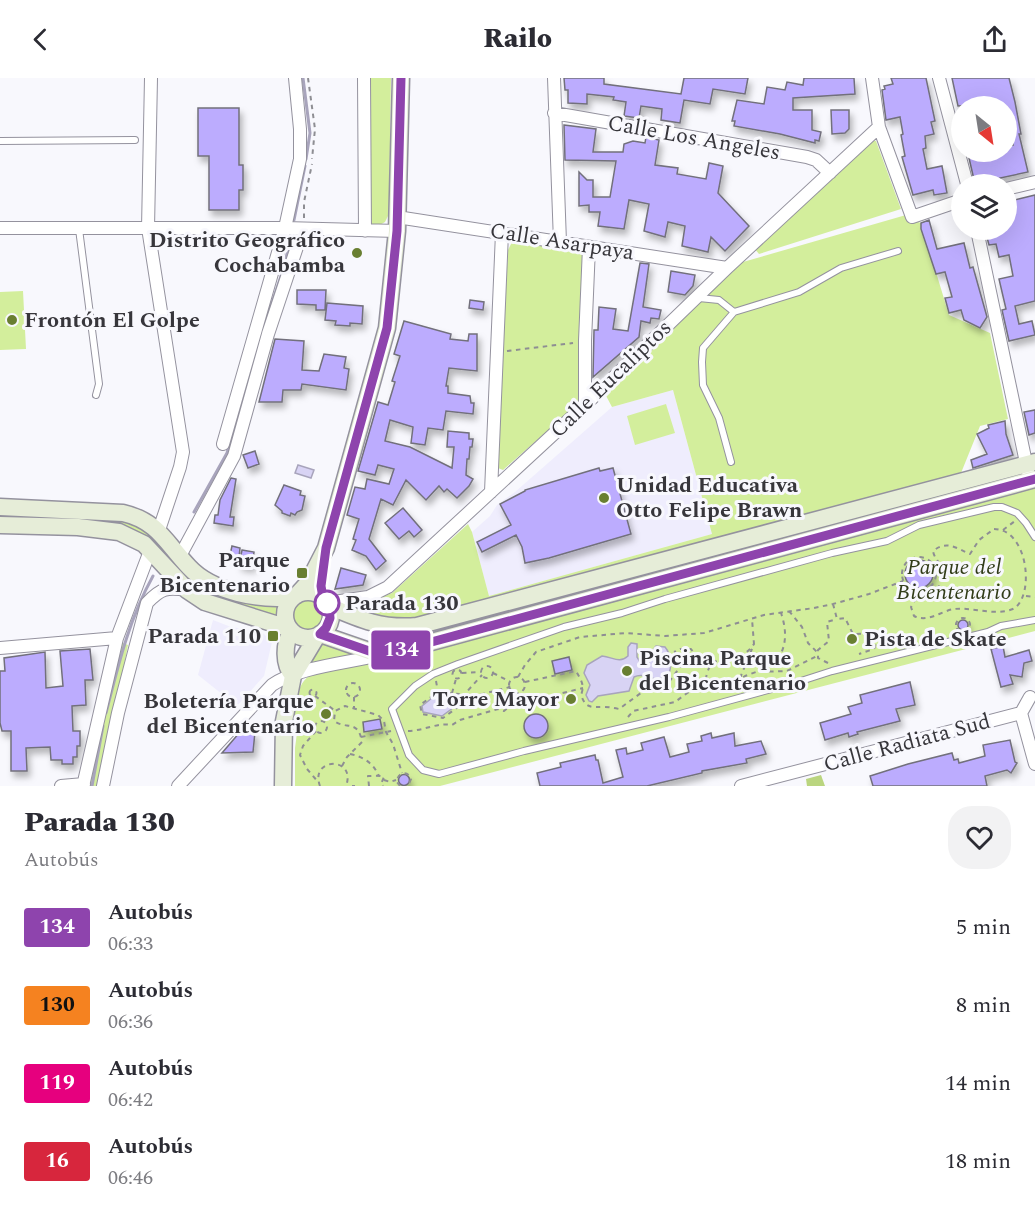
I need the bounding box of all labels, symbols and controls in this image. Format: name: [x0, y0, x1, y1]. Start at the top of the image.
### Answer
text: Railo: [483, 18, 552, 60]
icon: back: [24, 23, 57, 56]
icon: share: [978, 23, 1011, 56]
north arrow: [951, 96, 1017, 162]
map controls: [951, 96, 1017, 240]
street label: Calle Los Angeles: [605, 107, 783, 169]
button: layers: [951, 174, 1017, 240]
street label: Calle Asarpaya: [488, 214, 637, 270]
place label: Distrito Geográfico Cochabamba: [149, 224, 346, 282]
marker: Distrito Geográfico Cochabamba: [350, 246, 364, 260]
place label: Frontón El Golpe: [24, 304, 200, 337]
street label: Calle Eucaliptos: [543, 312, 679, 446]
marker: Frontón El Golpe: [5, 313, 19, 327]
place label: Unidad Educativa Otto Felipe Brawn: [616, 469, 803, 527]
marker: Unidad Educativa Otto Felipe Brawn: [597, 491, 611, 505]
place label: Parque Bicentenario: [159, 544, 290, 602]
park label: Parque del Bicentenario: [896, 551, 1012, 609]
marker: Parque Bicentenario: [295, 566, 309, 580]
place label: Parada 130: [345, 587, 459, 620]
marker: Parada 130: [314, 590, 340, 616]
place label: Parada 110: [147, 620, 261, 653]
place label: Pista de Skate: [864, 623, 1007, 656]
marker: Parada 110: [266, 629, 280, 643]
line badge: 134: [366, 630, 436, 670]
marker: Pista de Skate: [845, 632, 859, 646]
text: 134: [383, 634, 419, 666]
place label: Piscina Parque del Bicentenario: [639, 642, 806, 700]
marker: Piscina Parque del Bicentenario: [620, 664, 634, 678]
place label: Torre Mayor: [432, 683, 560, 716]
place label: Boletería Parque del Bicentenario: [143, 685, 314, 743]
marker: Torre Mayor: [564, 692, 578, 706]
street label: Calle Radiata Sud: [820, 705, 994, 781]
marker: Boletería Parque del Bicentenario: [319, 707, 333, 721]
text: Parada 130: [24, 801, 175, 844]
button: heart: [948, 806, 1011, 869]
text: Autobús: [24, 845, 99, 875]
text: Autobús: [108, 896, 193, 929]
text: 134: [39, 911, 75, 943]
text: 5 min: [956, 911, 1011, 944]
text: 06:33: [108, 929, 153, 959]
text: Autobús: [108, 974, 193, 1007]
text: 130: [39, 989, 75, 1021]
text: 8 min: [956, 989, 1011, 1022]
text: 06:36: [108, 1007, 153, 1037]
text: Autobús: [108, 1052, 193, 1085]
text: 119: [39, 1067, 75, 1099]
text: 14 min: [945, 1067, 1011, 1100]
text: 06:42: [108, 1085, 153, 1115]
text: Autobús: [108, 1130, 193, 1163]
text: 16: [45, 1145, 69, 1177]
text: 18 min: [945, 1145, 1011, 1178]
text: 06:46: [108, 1163, 153, 1193]

